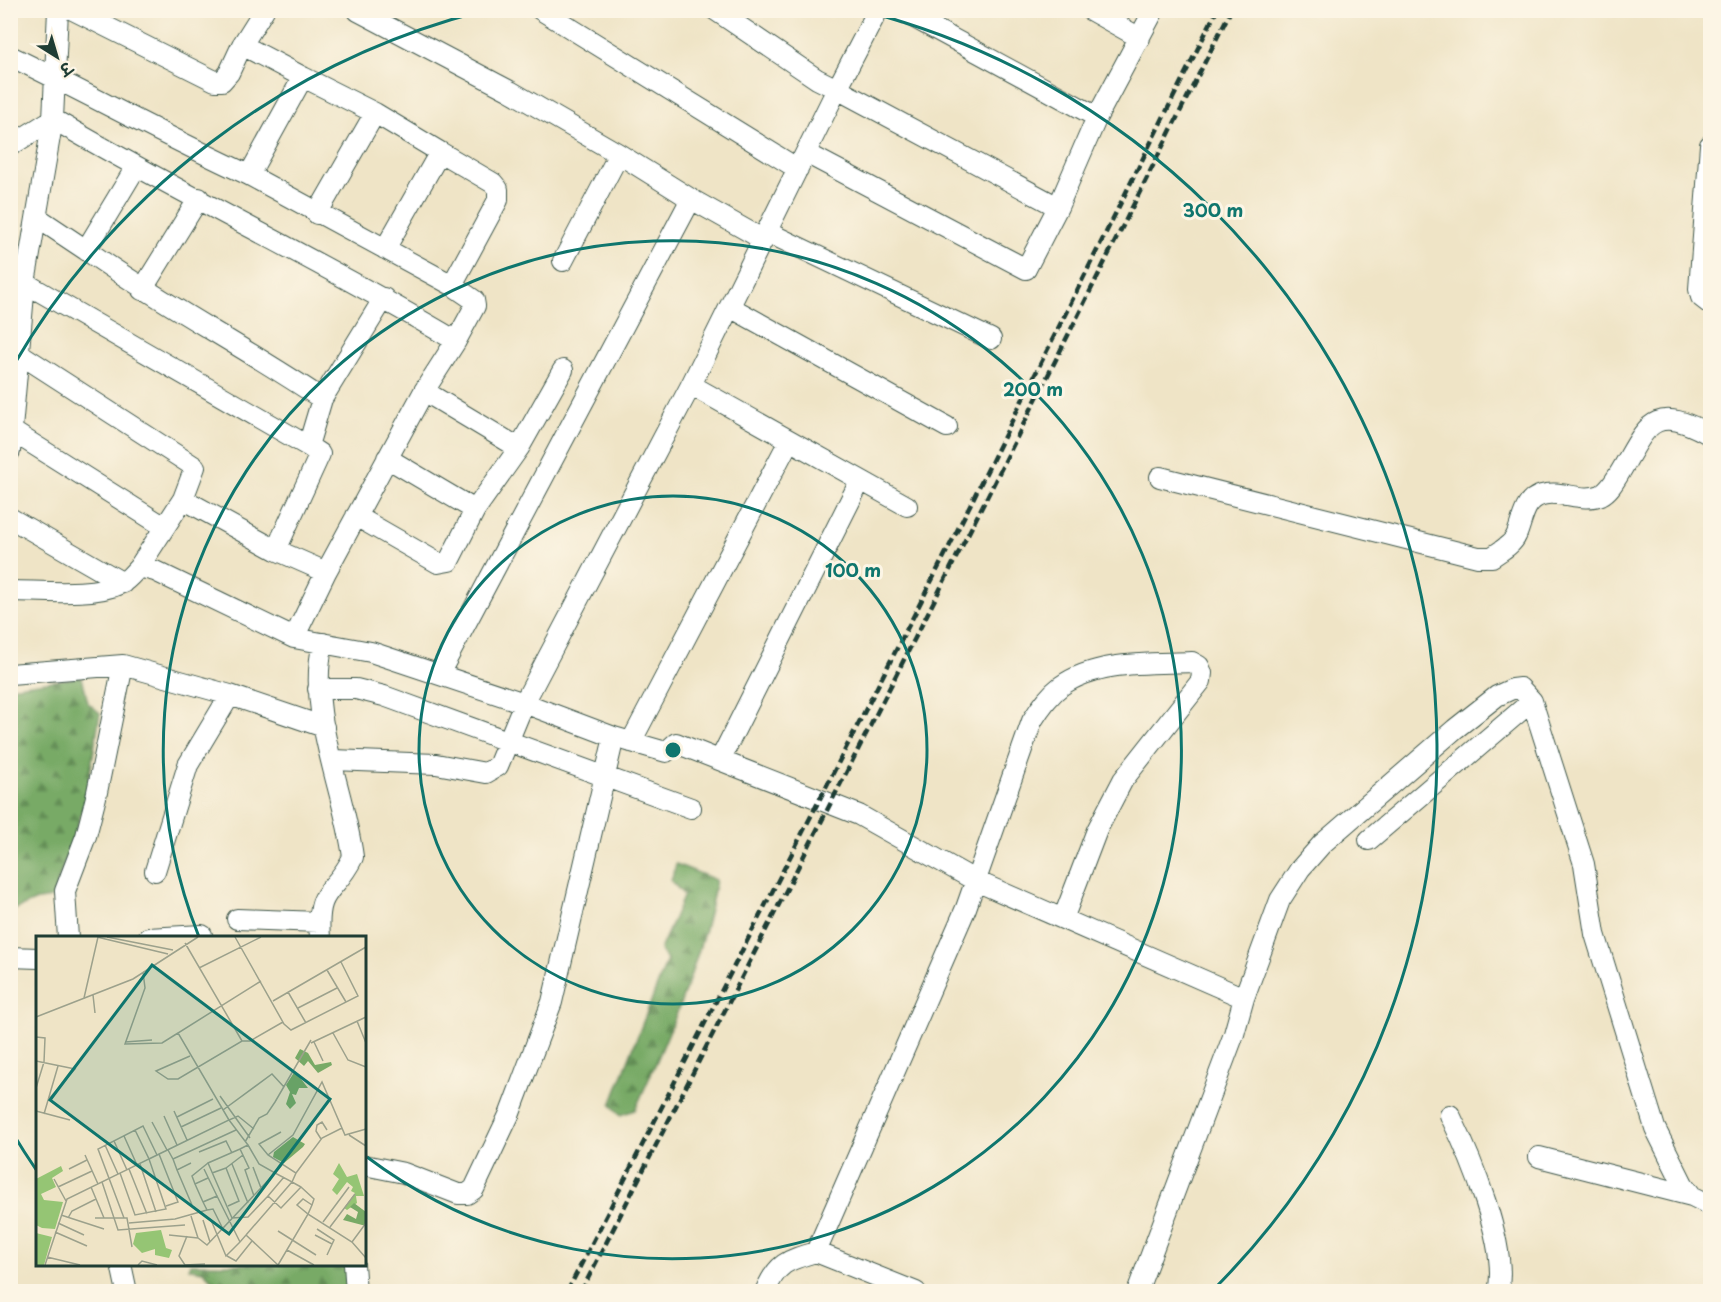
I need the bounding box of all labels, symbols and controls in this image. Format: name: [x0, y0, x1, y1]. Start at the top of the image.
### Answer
north arrow: [27, 27, 87, 87]
text: उ: [54, 56, 80, 83]
text: 300 m: [1183, 196, 1243, 223]
text: 200 m: [1003, 375, 1063, 402]
text: 100 m: [825, 556, 881, 583]
centre of rings: [663, 740, 683, 760]
inset map: [36, 936, 366, 1266]

